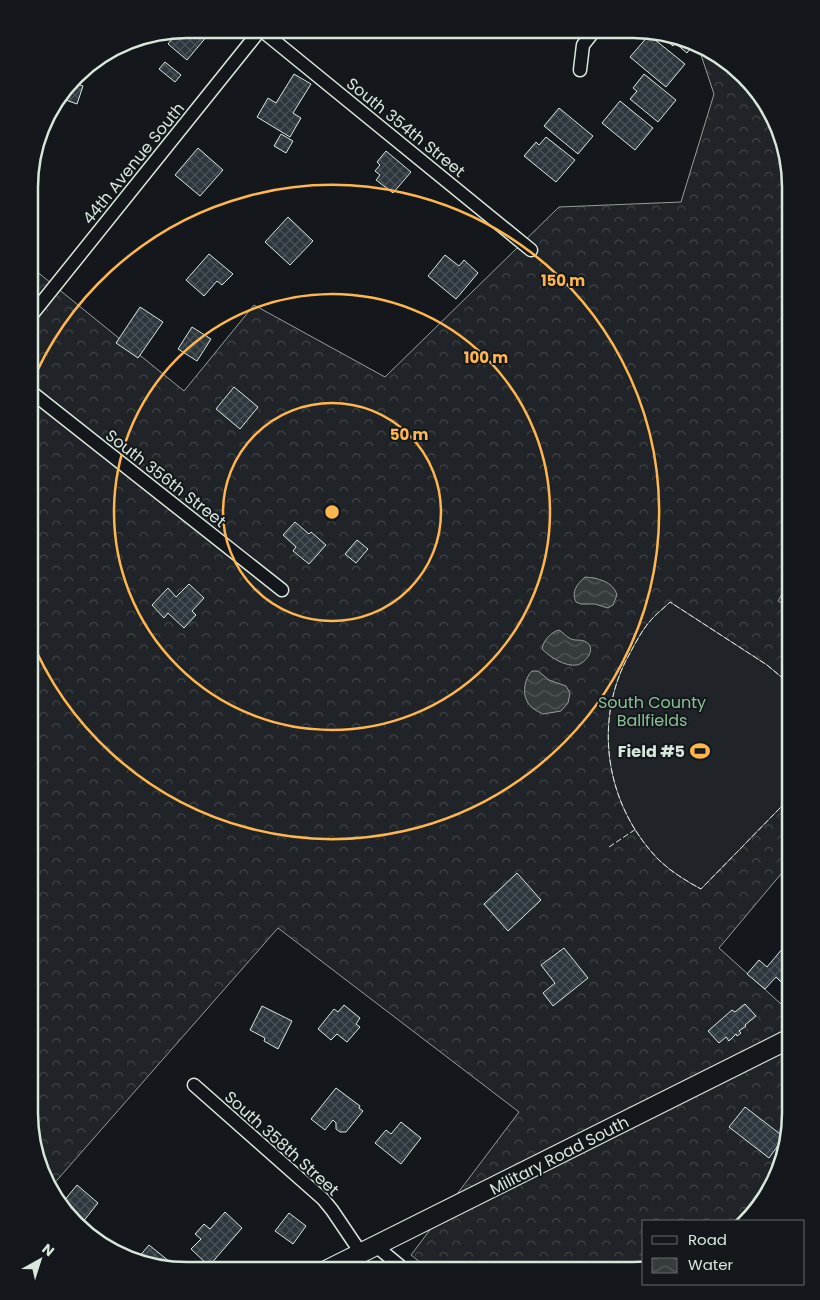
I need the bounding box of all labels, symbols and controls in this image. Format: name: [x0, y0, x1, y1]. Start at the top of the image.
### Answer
street label: South 354th Street: [341, 72, 470, 183]
street label: 44th Avenue South: [77, 97, 190, 229]
text: 150 m: [541, 270, 585, 291]
text: 100 m: [464, 347, 508, 368]
street label: South 356th Street: [101, 424, 231, 533]
text: 50 m: [390, 424, 428, 445]
centre of rings: [323, 503, 341, 521]
park label: South County Ballfields: [598, 691, 706, 732]
place label: Field #5: [618, 740, 685, 763]
sports icon: Field #5: [689, 740, 711, 762]
street label: South 358th Street: [219, 1086, 344, 1201]
street label: Military Road South: [486, 1110, 633, 1200]
legend: [642, 1220, 805, 1285]
text: Road: [688, 1229, 727, 1250]
north arrow: [15, 1235, 65, 1285]
text: N: [38, 1239, 59, 1261]
text: Water: [688, 1254, 734, 1275]

